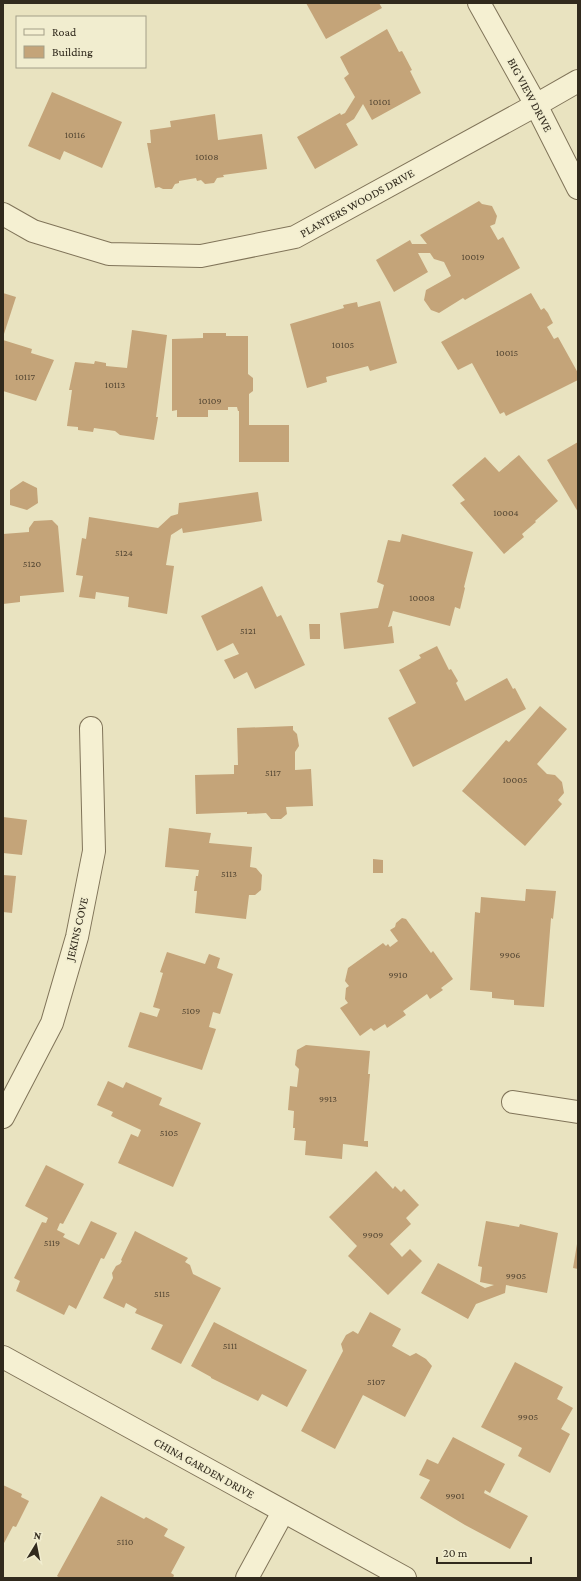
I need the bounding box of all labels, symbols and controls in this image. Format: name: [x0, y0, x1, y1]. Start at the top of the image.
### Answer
legend: [16, 16, 146, 68]
text: Road: [52, 25, 77, 39]
text: Building: [52, 45, 93, 59]
street label: BIG VIEW DRIVE: [505, 56, 556, 135]
house number: 10101: [369, 96, 391, 107]
house number: 10116: [65, 129, 85, 140]
house number: 10108: [195, 151, 219, 162]
street label: PLANTERS WOODS DRIVE: [297, 165, 417, 240]
house number: 10019: [461, 251, 485, 262]
house number: 10105: [332, 339, 355, 350]
house number: 10015: [496, 347, 519, 358]
house number: 10117: [15, 371, 35, 382]
house number: 10113: [105, 379, 125, 390]
house number: 10109: [198, 395, 222, 406]
house number: 10004: [493, 507, 519, 518]
house number: 5124: [115, 547, 133, 558]
house number: 5120: [23, 558, 42, 569]
house number: 10008: [409, 592, 435, 603]
house number: 5121: [240, 625, 256, 636]
house number: 5117: [265, 767, 281, 778]
house number: 10005: [503, 774, 528, 785]
house number: 5113: [221, 868, 237, 879]
street label: JEKINS COVE: [63, 895, 91, 963]
house number: 9906: [500, 949, 520, 960]
house number: 9910: [388, 969, 408, 980]
house number: 5109: [182, 1005, 200, 1016]
house number: 9913: [319, 1093, 337, 1104]
house number: 5105: [160, 1127, 178, 1138]
house number: 9909: [363, 1229, 383, 1240]
house number: 5119: [44, 1237, 60, 1248]
house number: 9905: [506, 1270, 527, 1281]
house number: 5115: [154, 1288, 170, 1299]
house number: 5111: [223, 1340, 237, 1351]
house number: 5107: [367, 1376, 385, 1387]
house number: 9905: [518, 1411, 539, 1422]
street label: CHINA GARDEN DRIVE: [151, 1435, 257, 1502]
house number: 9901: [445, 1490, 465, 1501]
north arrow: [16, 1525, 56, 1565]
text: N: [33, 1529, 43, 1542]
house number: 5110: [117, 1536, 134, 1547]
scale bar: [437, 1539, 531, 1565]
text: 20 m: [443, 1546, 468, 1560]

